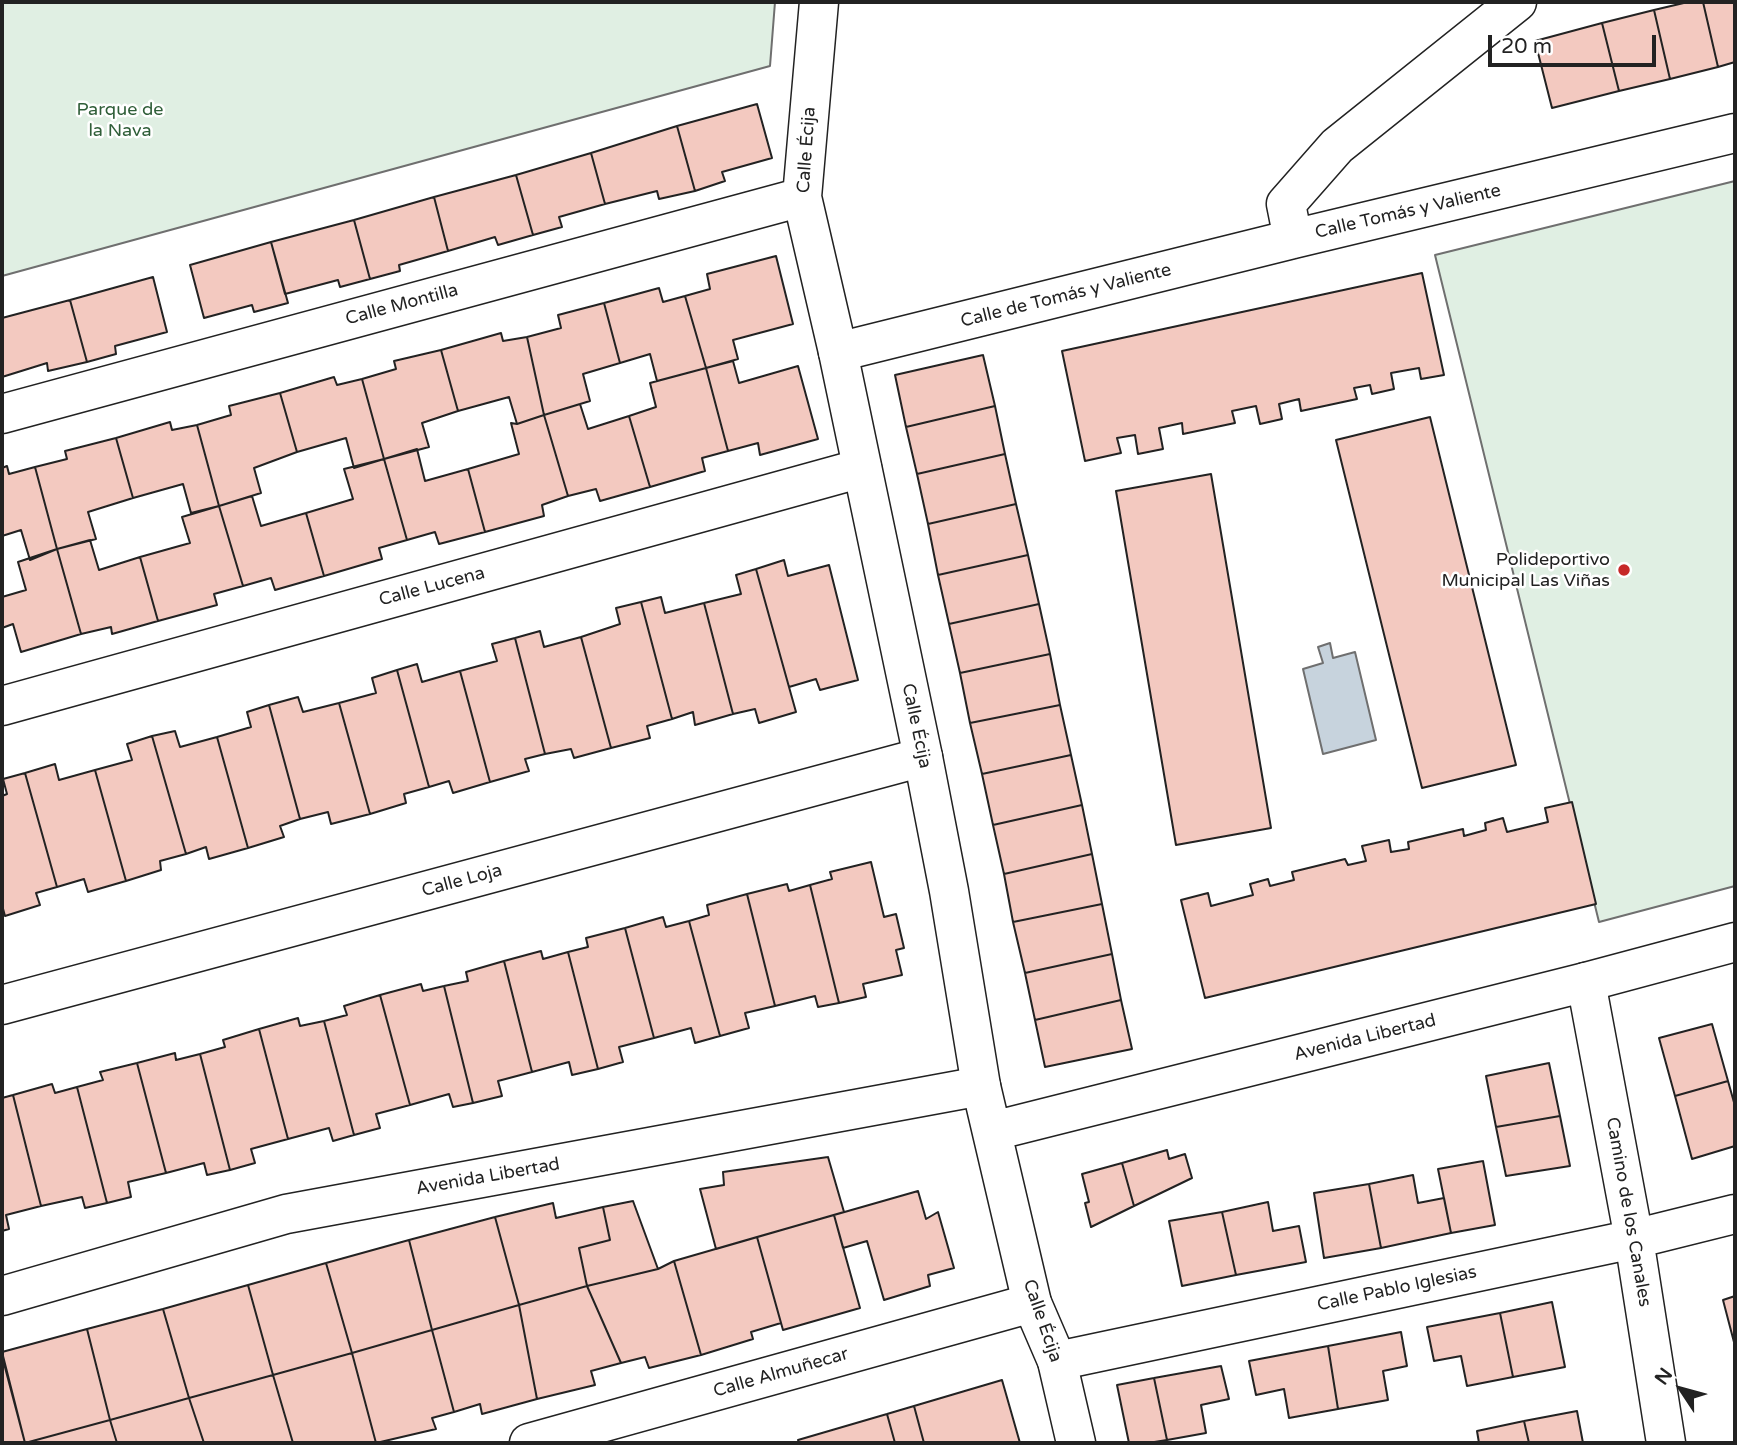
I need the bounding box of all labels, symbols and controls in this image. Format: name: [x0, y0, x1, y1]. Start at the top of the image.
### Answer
scale bar: [1492, 21, 1660, 65]
text: 20 m: [1501, 34, 1552, 59]
park label: Parque de la Nava: [76, 99, 164, 142]
street label: Calle Écija: [793, 106, 821, 194]
street label: Calle Tomás y Valiente: [1313, 180, 1503, 244]
street label: Calle de Tomás y Valiente: [958, 259, 1174, 333]
street label: Calle Montilla: [343, 280, 461, 330]
place label: Polideportivo Municipal Las Viñas: [1441, 549, 1610, 592]
marker: Polideportivo Municipal Las Viñas: [1616, 562, 1632, 578]
street label: Calle Lucena: [377, 563, 487, 611]
street label: Calle Écija: [896, 681, 936, 771]
street label: Calle Loja: [419, 860, 505, 902]
street label: Avenida Libertad: [1292, 1010, 1438, 1066]
street label: Camino de los Canales: [1601, 1115, 1655, 1309]
street label: Avenida Libertad: [414, 1154, 562, 1200]
street label: Calle Pablo Iglesias: [1315, 1262, 1479, 1316]
street label: Calle Écija: [1018, 1277, 1066, 1365]
street label: Calle Almuñecar: [711, 1343, 851, 1403]
north arrow: [1646, 1354, 1716, 1424]
text: N: [1651, 1364, 1677, 1389]

